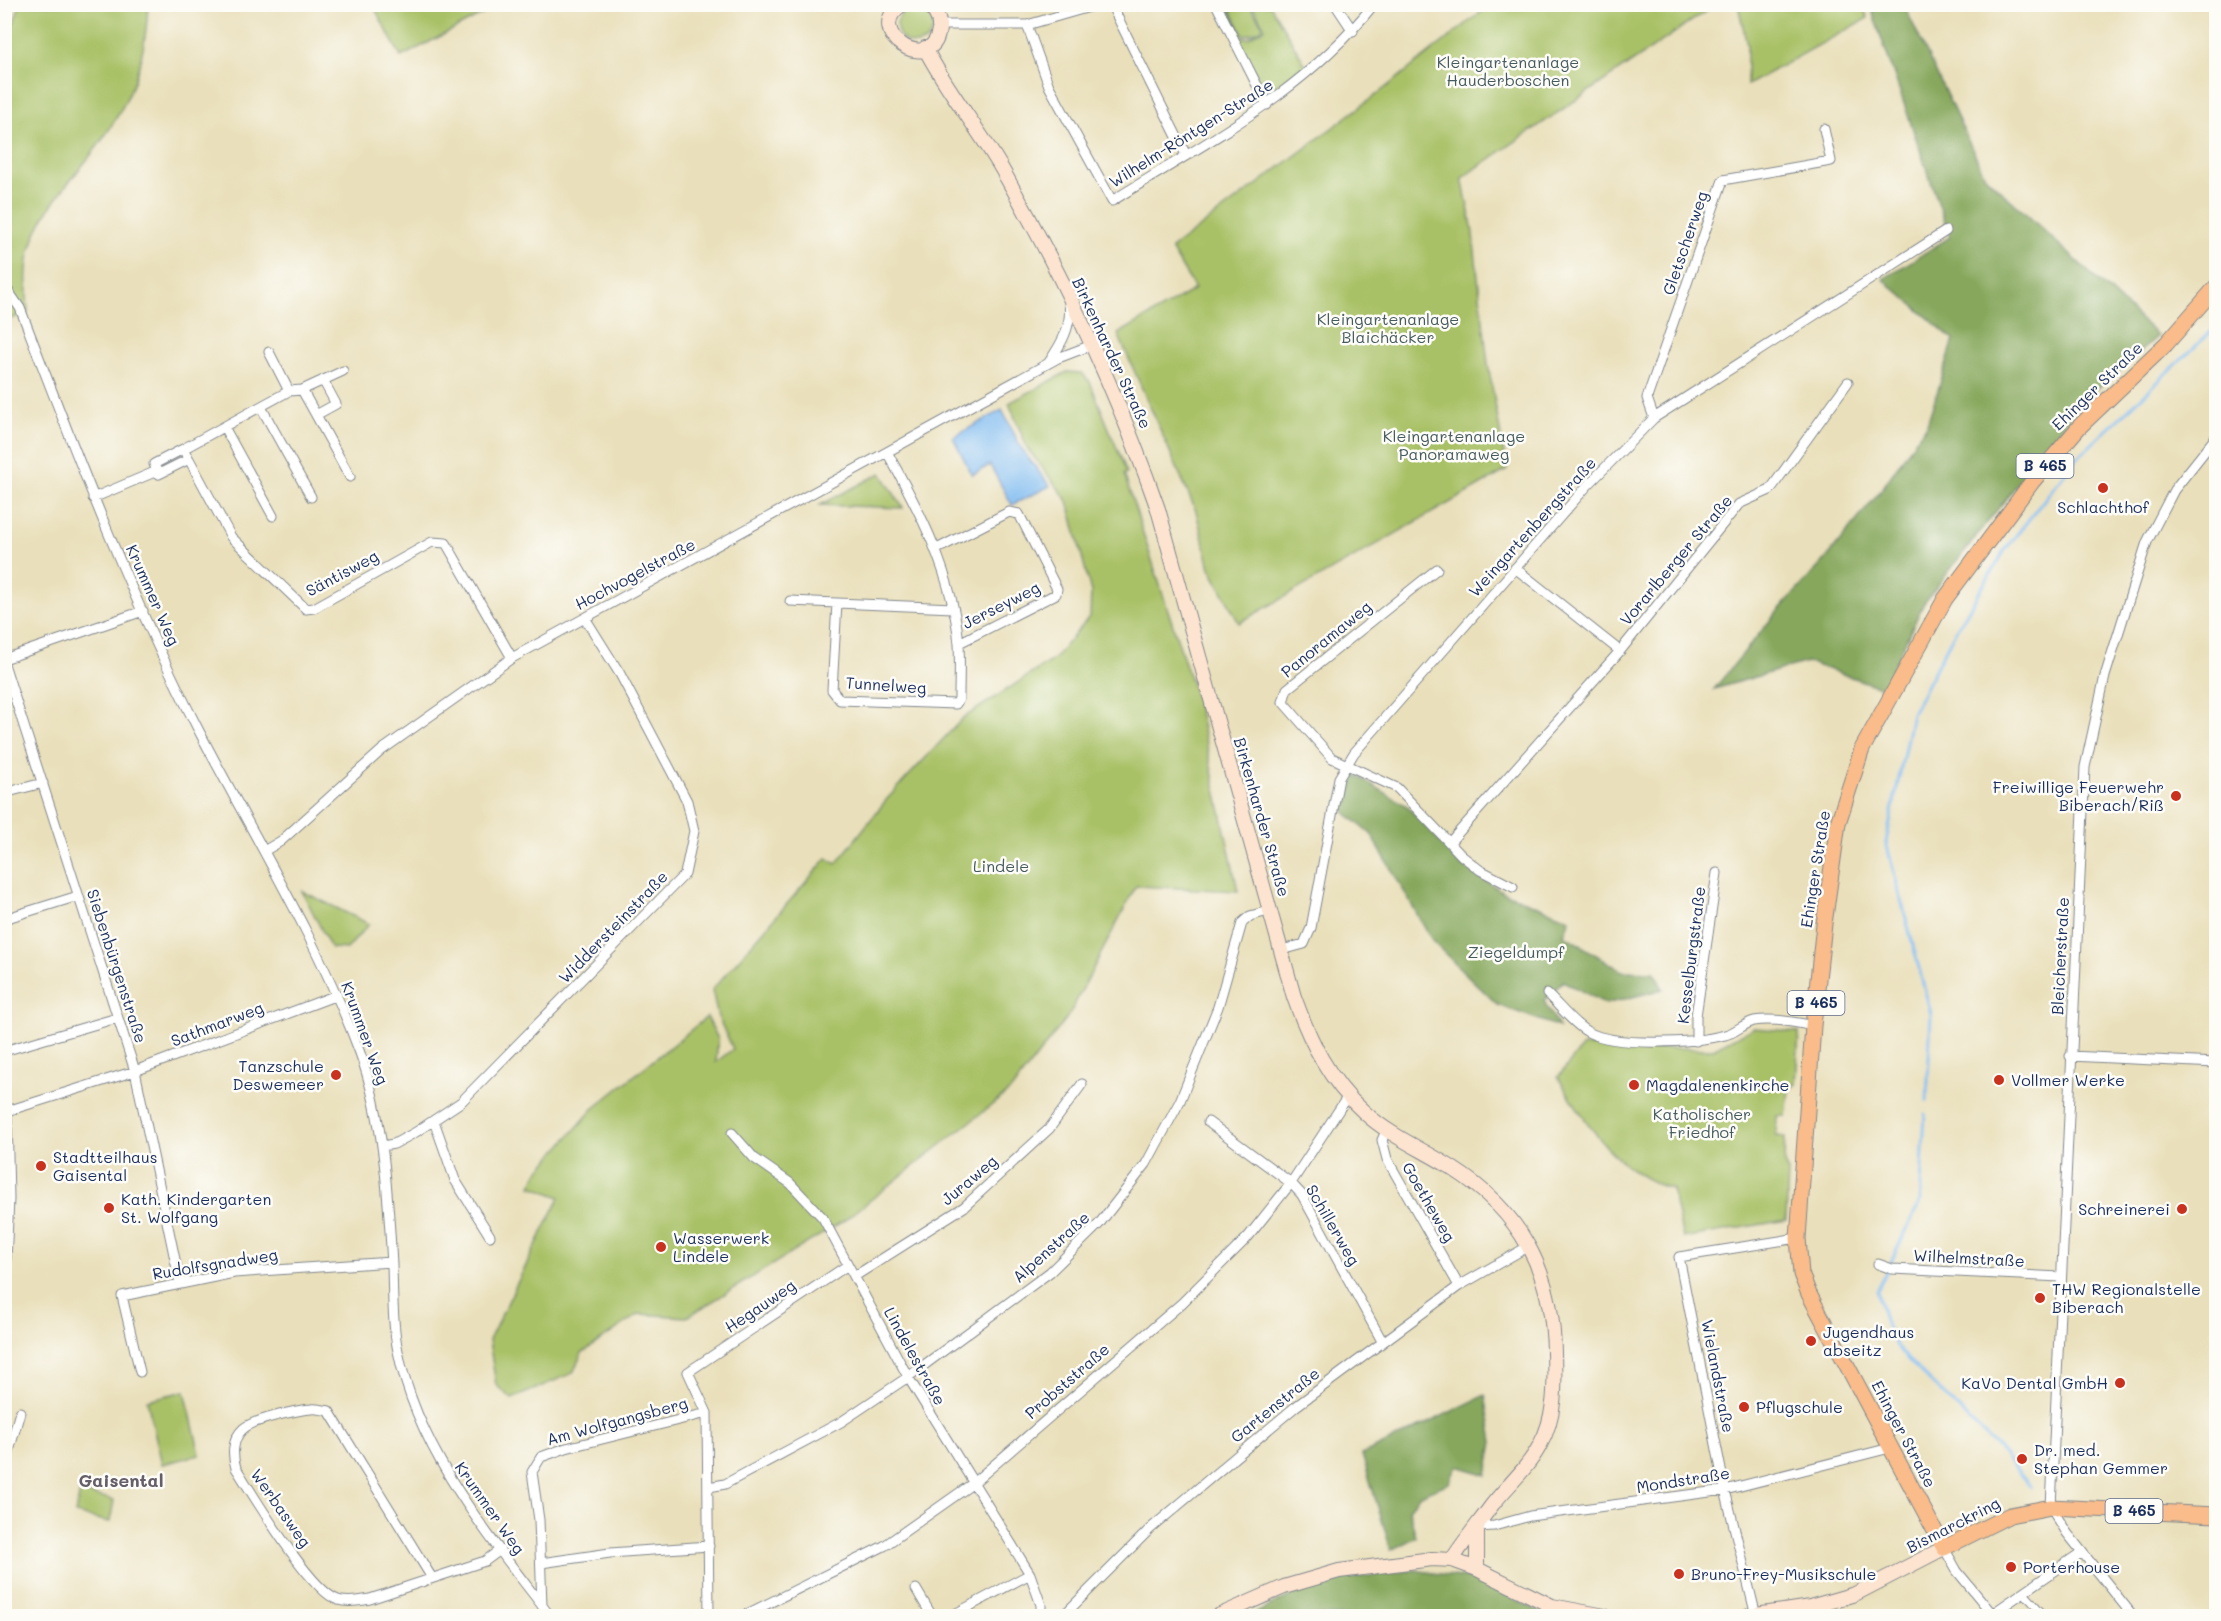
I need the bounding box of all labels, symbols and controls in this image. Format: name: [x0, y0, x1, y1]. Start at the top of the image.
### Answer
park label: Kleingartenanlage Hauderboschen: [1437, 51, 1579, 90]
street label: Wilhelm-Röntgen-Straße: [1105, 73, 1277, 192]
street label: Gletscherweg: [1657, 188, 1712, 298]
street label: Birkenharder Straße: [1068, 274, 1157, 432]
park label: Kleingartenanlage Blaichäcker: [1317, 308, 1459, 347]
street label: Ehinger Straße: [2047, 337, 2147, 434]
park label: Kleingartenanlage Panoramaweg: [1383, 425, 1525, 464]
street label: Weingartenbergstraße: [1463, 452, 1600, 601]
road number: B 465: [2016, 454, 2074, 478]
marker: Schlachthof: [2096, 481, 2110, 495]
street label: Vorarlberger Straße: [1615, 490, 1736, 629]
place label: Schlachthof: [2057, 496, 2150, 517]
street label: Hochvogelstraße: [571, 533, 699, 614]
street label: Krummer Weg: [122, 541, 185, 649]
street label: Säntisweg: [302, 545, 382, 600]
street label: Jerseyweg: [958, 576, 1043, 633]
street label: Panoramaweg: [1276, 596, 1375, 682]
street label: Tunnelweg: [845, 671, 927, 698]
street label: Birkenharder Straße: [1230, 735, 1295, 899]
place label: Freiwillige Feuerwehr Biberach/Riß: [1993, 776, 2164, 815]
marker: Freiwillige Feuerwehr Biberach/Riß: [2169, 789, 2183, 803]
street label: Ehinger Straße: [1795, 809, 1834, 929]
park label: Lindele: [973, 855, 1029, 876]
street label: Widdersteinstraße: [554, 866, 672, 987]
street label: Kesselburgstraße: [1672, 885, 1709, 1025]
street label: Siebenbürgenstraße: [83, 886, 152, 1045]
street label: Bleicherstraße: [2046, 897, 2073, 1015]
park label: Ziegeldumpf: [1468, 941, 1565, 962]
street label: Krummer Weg: [337, 978, 394, 1087]
road number: B 465: [1788, 991, 1844, 1015]
street label: Sathmarweg: [168, 996, 266, 1051]
place label: Tanzschule Deswemeer: [232, 1055, 324, 1094]
marker: Tanzschule Deswemeer: [329, 1068, 343, 1082]
place label: Vollmer Werke: [2011, 1069, 2125, 1090]
marker: Vollmer Werke: [1992, 1073, 2006, 1087]
place label: Magdalenenkirche: [1646, 1074, 1789, 1095]
marker: Magdalenenkirche: [1627, 1078, 1641, 1092]
park label: Katholischer Friedhof: [1653, 1103, 1751, 1142]
place label: Stadtteilhaus Gaisental: [53, 1146, 158, 1185]
street label: Juraweg: [936, 1150, 1001, 1209]
street label: Goetheweg: [1398, 1158, 1461, 1245]
marker: Stadtteilhaus Gaisental: [34, 1159, 48, 1173]
street label: Schillerweg: [1302, 1181, 1365, 1269]
place label: Kath. Kindergarten St. Wolfgang: [121, 1188, 271, 1227]
place label: Schreinerei: [2078, 1198, 2170, 1219]
marker: Kath. Kindergarten St. Wolfgang: [102, 1201, 116, 1215]
marker: Schreinerei: [2175, 1202, 2189, 1216]
street label: Alpenstraße: [1008, 1207, 1094, 1287]
place label: Wasserwerk Lindele: [673, 1227, 769, 1266]
marker: Wasserwerk Lindele: [654, 1240, 668, 1254]
street label: Rudolfsgnadweg: [151, 1243, 279, 1284]
street label: Wilhelmstraße: [1913, 1244, 2025, 1271]
street label: Hegauweg: [720, 1274, 799, 1337]
place label: THW Regionalstelle Biberach: [2052, 1278, 2201, 1317]
marker: THW Regionalstelle Biberach: [2033, 1291, 2047, 1305]
street label: Lindelestraße: [880, 1303, 951, 1409]
street label: Wielandstraße: [1697, 1318, 1740, 1434]
place label: Jugendhaus abseitz: [1823, 1321, 1914, 1360]
marker: Jugendhaus abseitz: [1804, 1334, 1818, 1348]
street label: Probststraße: [1020, 1338, 1113, 1423]
street label: Gartenstraße: [1226, 1362, 1323, 1447]
place label: KaVo Dental GmbH: [1961, 1372, 2108, 1393]
marker: KaVo Dental GmbH: [2113, 1376, 2127, 1390]
street label: Ehinger Straße: [1867, 1377, 1942, 1491]
street label: Am Wolfgangsberg: [544, 1392, 690, 1449]
place label: Pflugschule: [1756, 1396, 1843, 1417]
marker: Pflugschule: [1737, 1400, 1751, 1414]
place label: Dr. med. Stephan Gemmer: [2034, 1439, 2168, 1478]
marker: Dr. med. Stephan Gemmer: [2015, 1452, 2029, 1466]
street label: Krummer Weg: [451, 1457, 530, 1558]
street label: Mondstraße: [1635, 1462, 1731, 1497]
street label: Werbasweg: [247, 1464, 316, 1551]
district label: Gaisental: [78, 1468, 164, 1492]
street label: Bismarckring: [1902, 1492, 2003, 1557]
road number: B 465: [2106, 1499, 2162, 1523]
place label: Porterhouse: [2023, 1556, 2120, 1577]
marker: Porterhouse: [2004, 1560, 2018, 1574]
place label: Bruno-Frey-Musikschule: [1691, 1563, 1876, 1584]
marker: Bruno-Frey-Musikschule: [1672, 1567, 1686, 1581]

